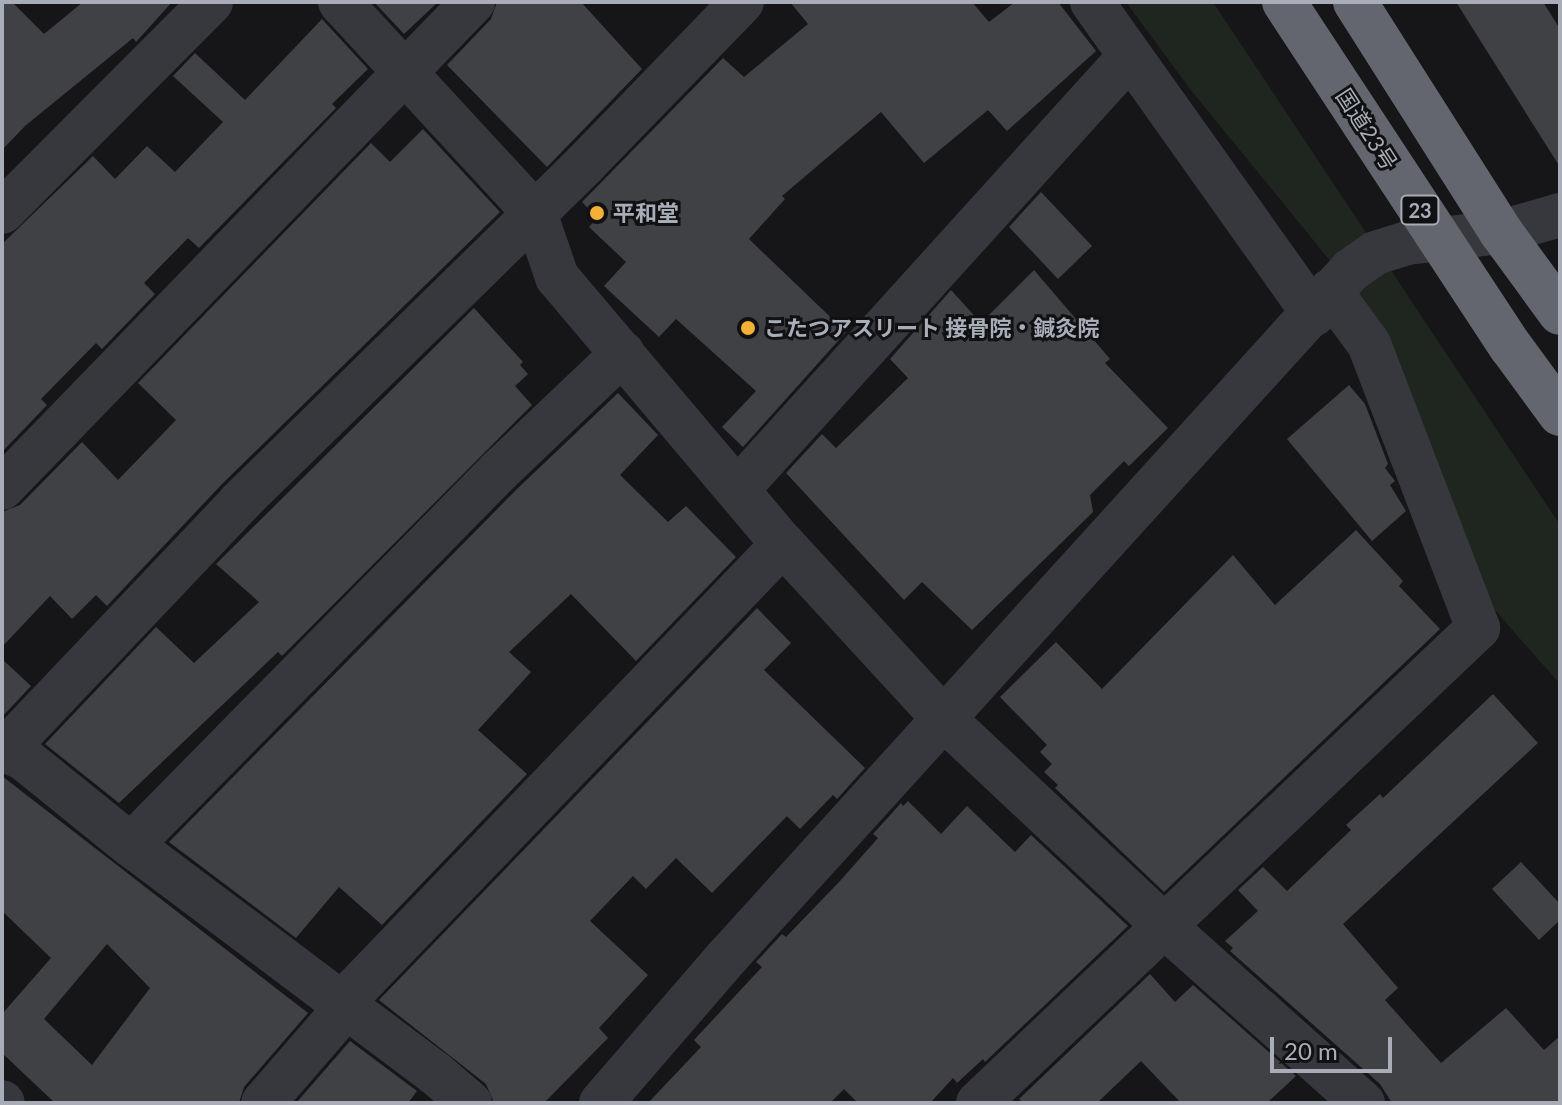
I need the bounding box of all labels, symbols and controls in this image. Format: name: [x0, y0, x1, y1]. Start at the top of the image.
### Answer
street label: 国道23号: [1331, 83, 1403, 175]
road number: 23: [1400, 194, 1440, 226]
place label: 平和堂: [613, 200, 679, 226]
marker: 平和堂: [588, 204, 606, 222]
place label: こたつアスリート 接骨院・鍼灸院: [764, 315, 1099, 341]
marker: こたつアスリート 接骨院・鍼灸院: [739, 319, 757, 337]
scale bar: [1274, 1021, 1396, 1071]
text: 20 m: [1284, 1036, 1338, 1065]

